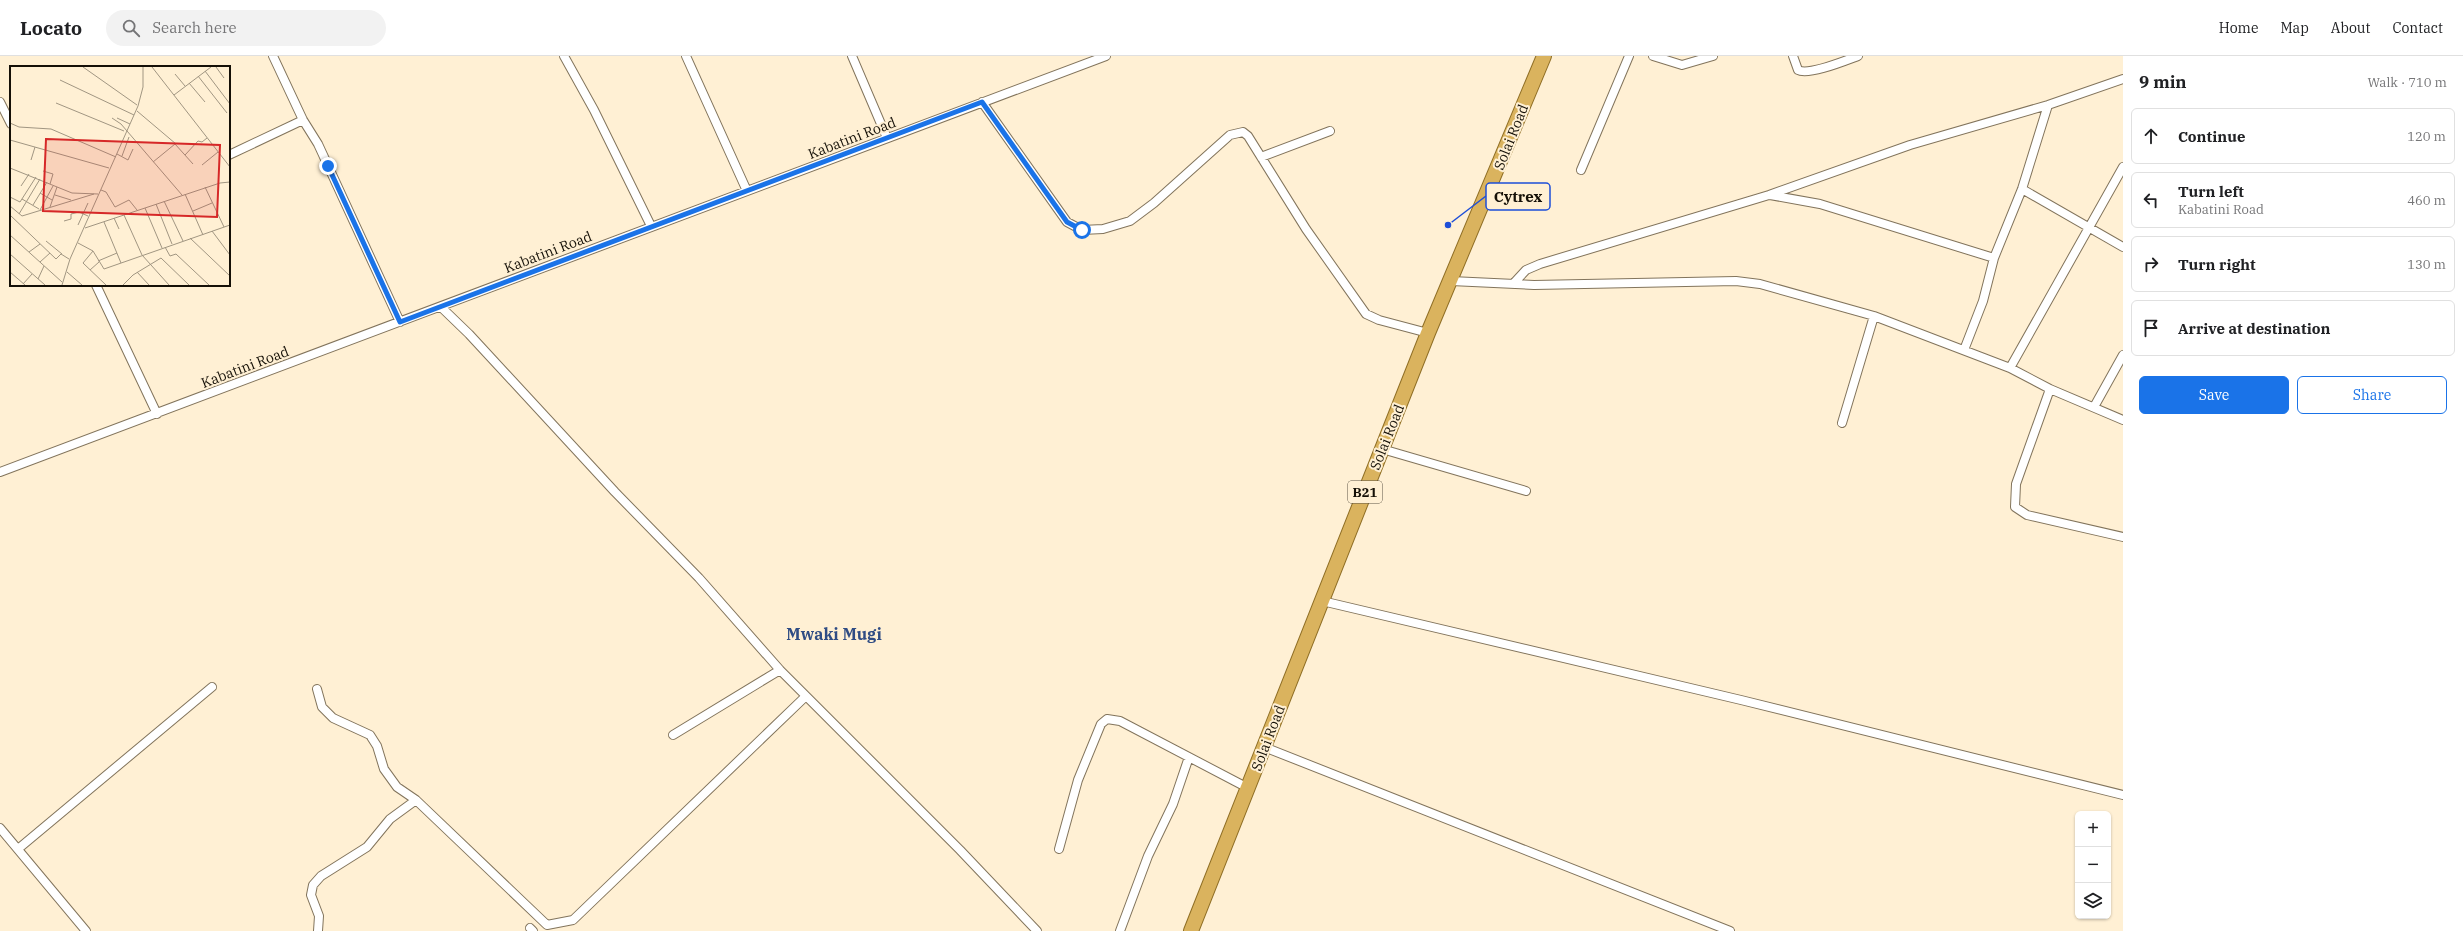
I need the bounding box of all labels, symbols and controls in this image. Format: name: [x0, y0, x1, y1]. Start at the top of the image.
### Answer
search box: [106, 10, 386, 46]
text: Locato: [20, 16, 82, 40]
icon: search: [120, 17, 142, 39]
text: Search here: [152, 18, 237, 37]
text: Home: [2219, 19, 2258, 37]
text: Map: [2280, 19, 2309, 37]
text: About: [2331, 19, 2370, 37]
text: Contact: [2392, 19, 2443, 37]
inset map: [10, 66, 230, 286]
text: 9 min: [2139, 71, 2187, 93]
text: Walk · 710 m: [2368, 74, 2447, 91]
street label: Solai Road: [1490, 101, 1532, 172]
street label: Kabatini Road: [806, 113, 899, 163]
icon: ahead: [2140, 125, 2162, 147]
text: Continue: [2178, 127, 2245, 146]
text: 120 m: [2407, 128, 2446, 145]
route end: [319, 157, 337, 175]
text: Turn left: [2178, 182, 2244, 201]
callout: Cytrex: [1486, 183, 1550, 210]
text: Cytrex: [1494, 187, 1542, 206]
icon: left: [2140, 189, 2162, 211]
text: 460 m: [2407, 192, 2446, 209]
text: Kabatini Road: [2178, 201, 2264, 218]
route start: [1073, 221, 1091, 239]
street label: Kabatini Road: [502, 227, 595, 277]
icon: right: [2140, 253, 2162, 275]
text: Turn right: [2178, 255, 2256, 274]
text: 130 m: [2407, 256, 2446, 273]
icon: arrive: [2140, 317, 2162, 339]
text: Arrive at destination: [2178, 319, 2330, 338]
street label: Kabatini Road: [199, 342, 292, 392]
button: Save: [2139, 376, 2289, 414]
button: Share: [2297, 376, 2447, 414]
street label: Solai Road: [1366, 401, 1408, 472]
road number: B21: [1348, 481, 1382, 503]
district label: Mwaki Mugi: [786, 624, 882, 644]
street label: Solai Road: [1247, 702, 1289, 773]
map controls: [2075, 811, 2111, 919]
button: +: [2075, 811, 2111, 847]
button: −: [2075, 847, 2111, 883]
button: layers: [2075, 883, 2111, 919]

